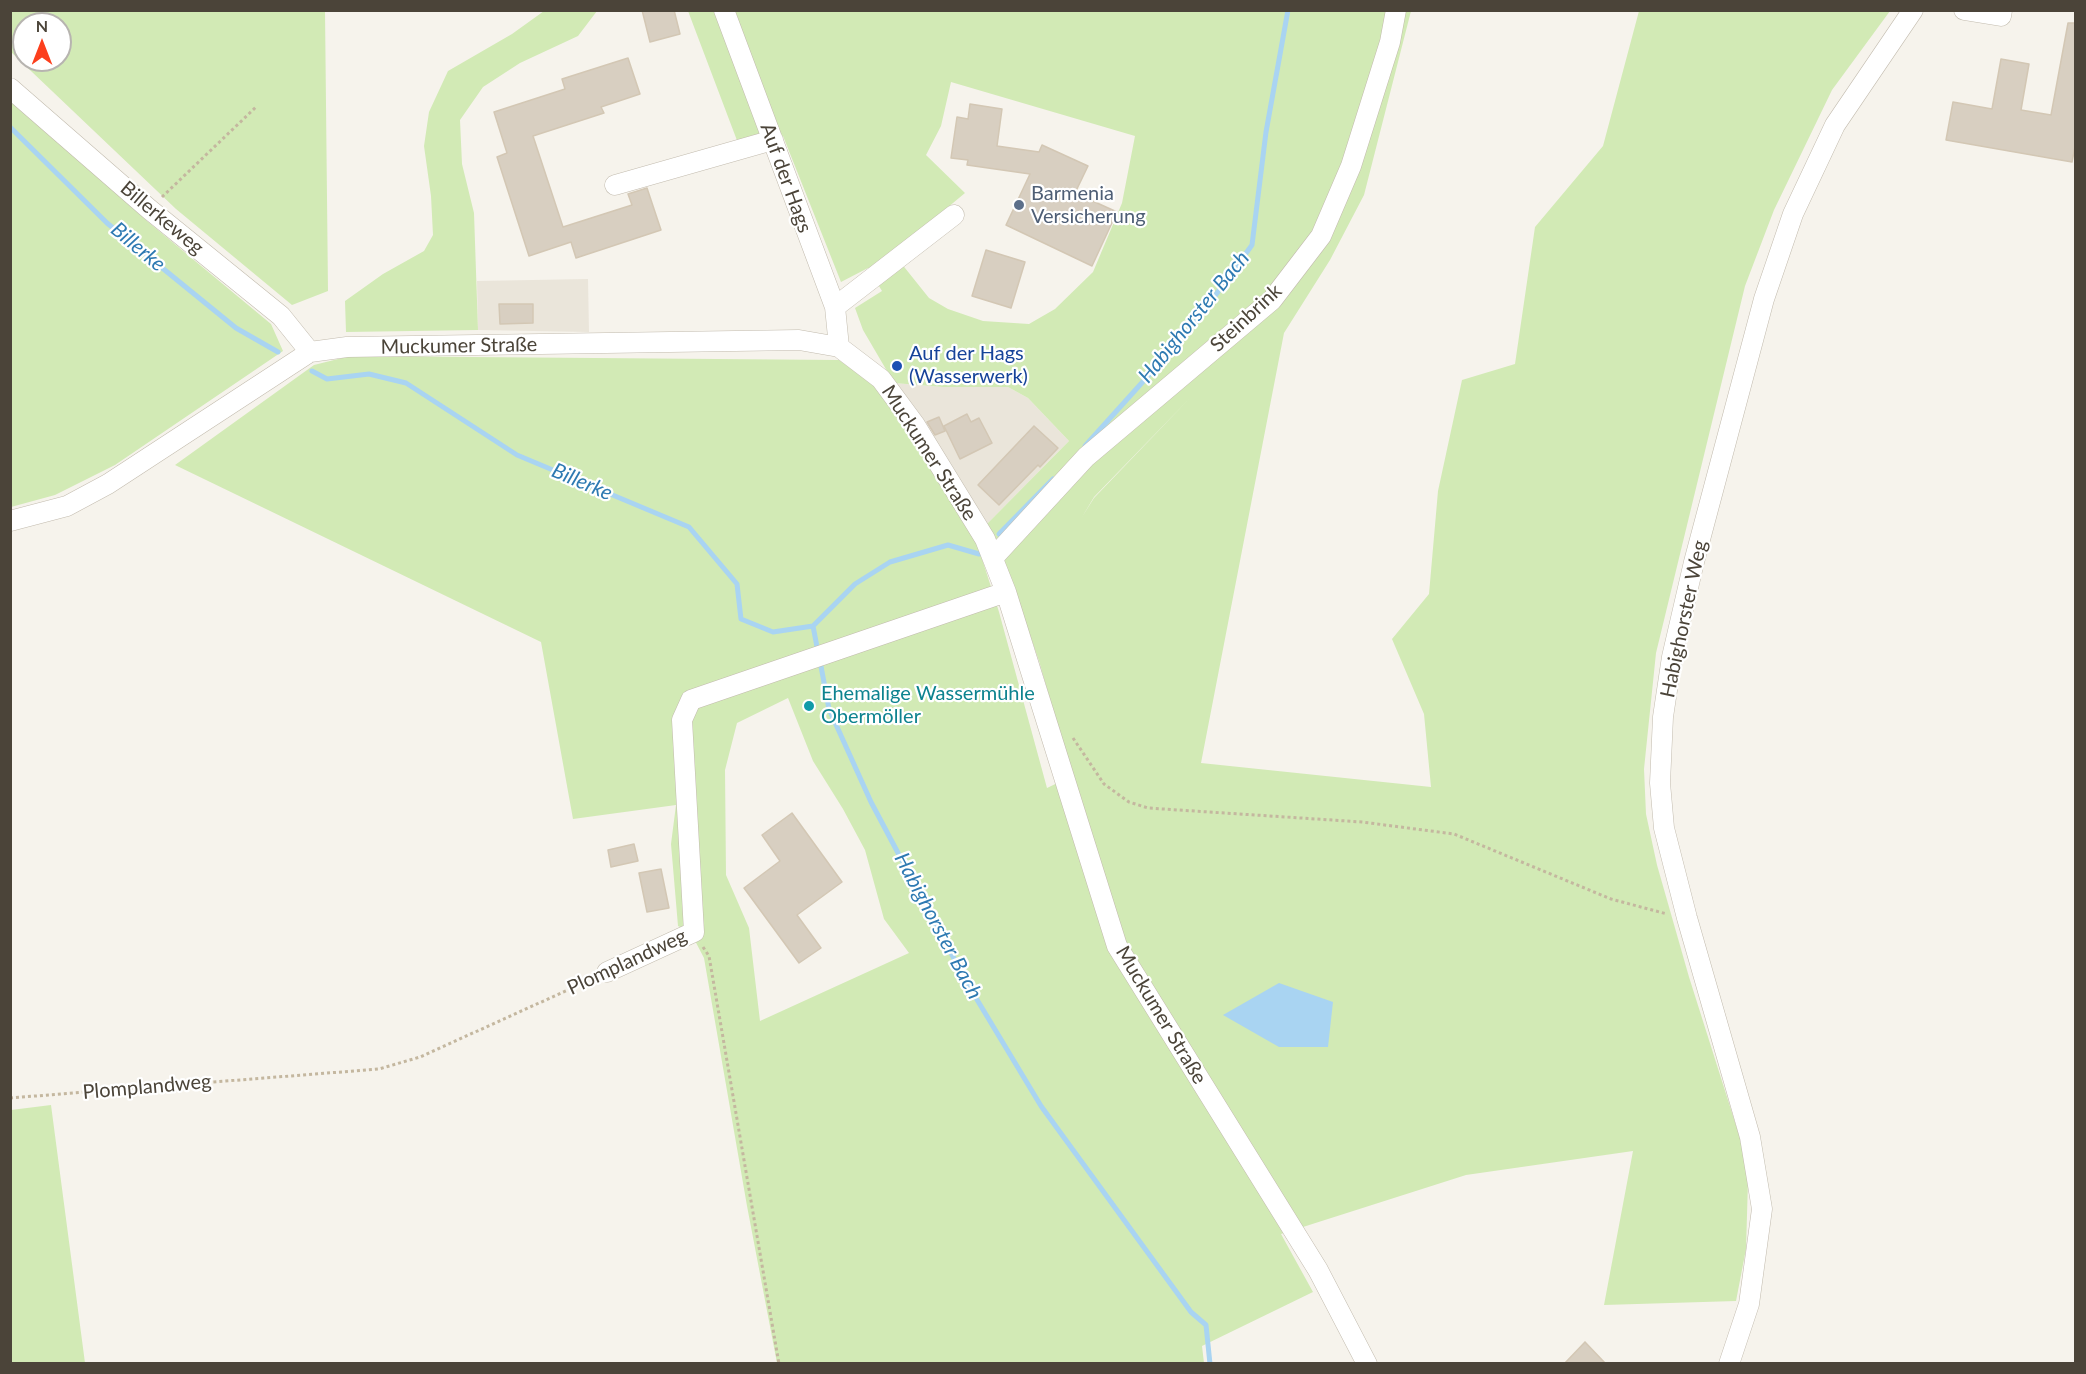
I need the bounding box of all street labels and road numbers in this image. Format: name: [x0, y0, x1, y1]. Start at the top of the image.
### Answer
street label: Auf der Hags: [755, 120, 817, 236]
street label: Billerkeweg: [115, 176, 209, 260]
street label: Steinbrink: [1205, 279, 1287, 357]
street label: Muckumer Straße: [381, 333, 537, 359]
street label: Muckumer Straße: [876, 381, 982, 525]
street label: Habighorster Weg: [1656, 538, 1712, 700]
street label: Plomplandweg: [563, 924, 691, 1000]
street label: Muckumer Straße: [1110, 942, 1212, 1088]
street label: Plomplandweg: [82, 1069, 212, 1105]

